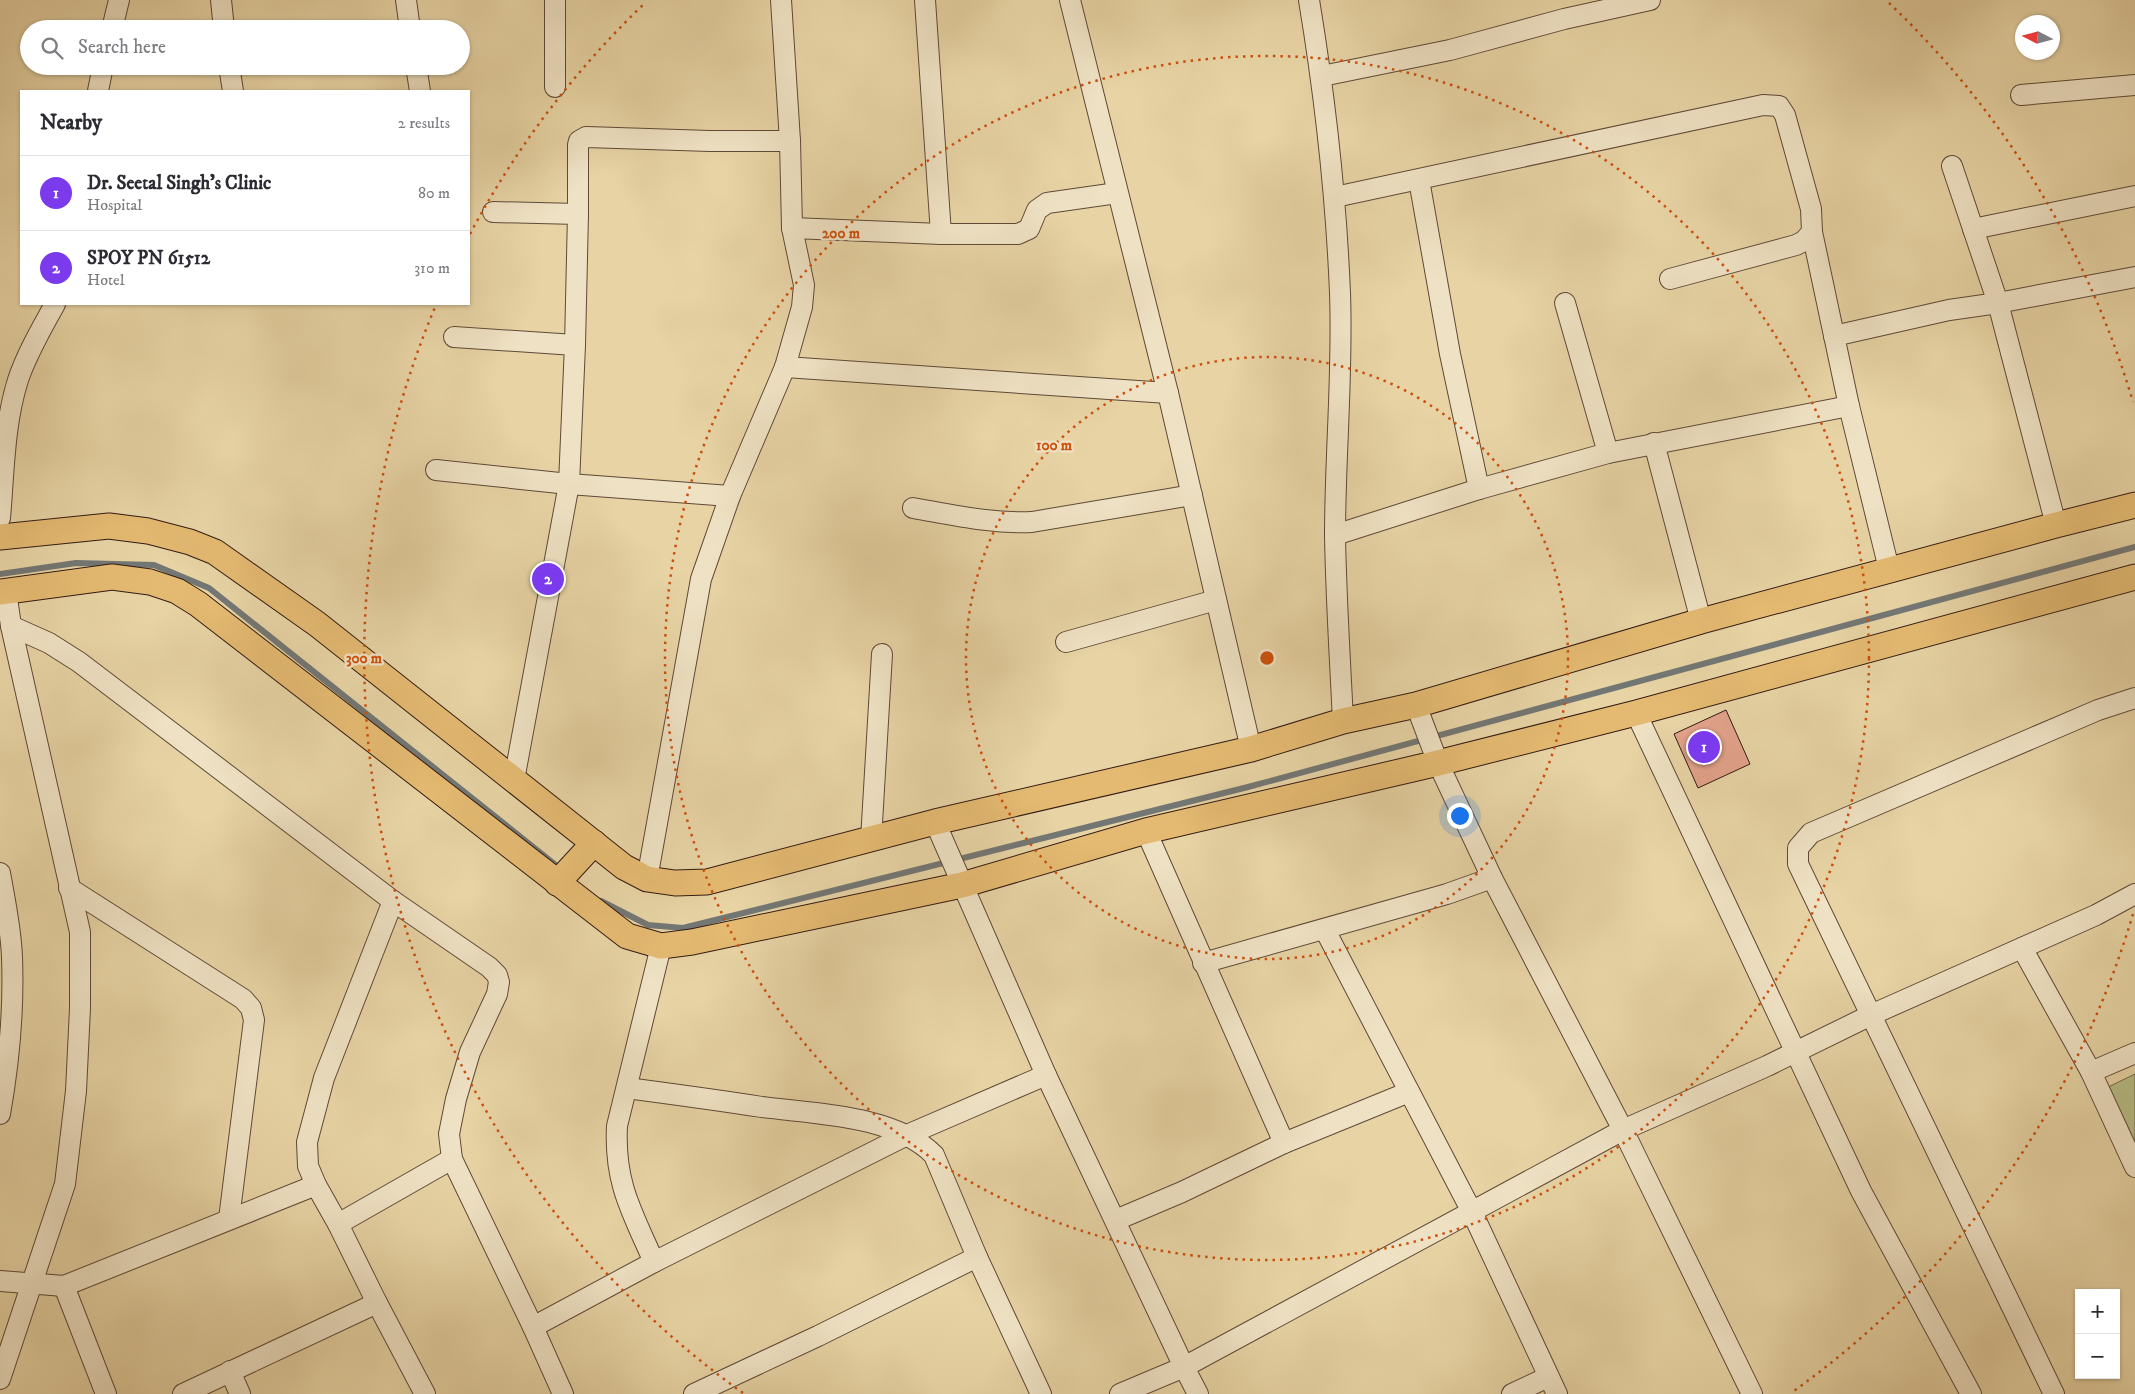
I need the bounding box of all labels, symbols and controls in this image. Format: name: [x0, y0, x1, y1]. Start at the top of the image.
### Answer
north arrow: [2015, 15, 2060, 60]
search box: [20, 20, 470, 75]
icon: search: [38, 34, 66, 62]
text: Search here: [78, 36, 166, 59]
text: Nearby: [40, 110, 102, 136]
text: 2 results: [398, 113, 450, 133]
text: Dr. Seetal Singh's Clinic: [87, 172, 271, 195]
text: 1: [53, 183, 59, 203]
text: 80 m: [418, 183, 450, 203]
text: Hospital: [87, 195, 142, 215]
text: 200 m: [822, 224, 861, 243]
text: SPOY PN 61512: [87, 247, 210, 270]
text: 2: [52, 258, 60, 278]
text: 310 m: [414, 258, 450, 278]
text: Hotel: [87, 270, 125, 290]
text: 100 m: [1036, 436, 1073, 455]
pin: 2: [532, 560, 564, 598]
text: 300 m: [346, 649, 383, 668]
centre of rings: [1258, 649, 1276, 667]
pin: 1: [1688, 728, 1720, 766]
your location: [1447, 803, 1473, 829]
map controls: [2075, 1289, 2120, 1379]
button: +: [2075, 1289, 2120, 1334]
button: −: [2075, 1334, 2120, 1379]

